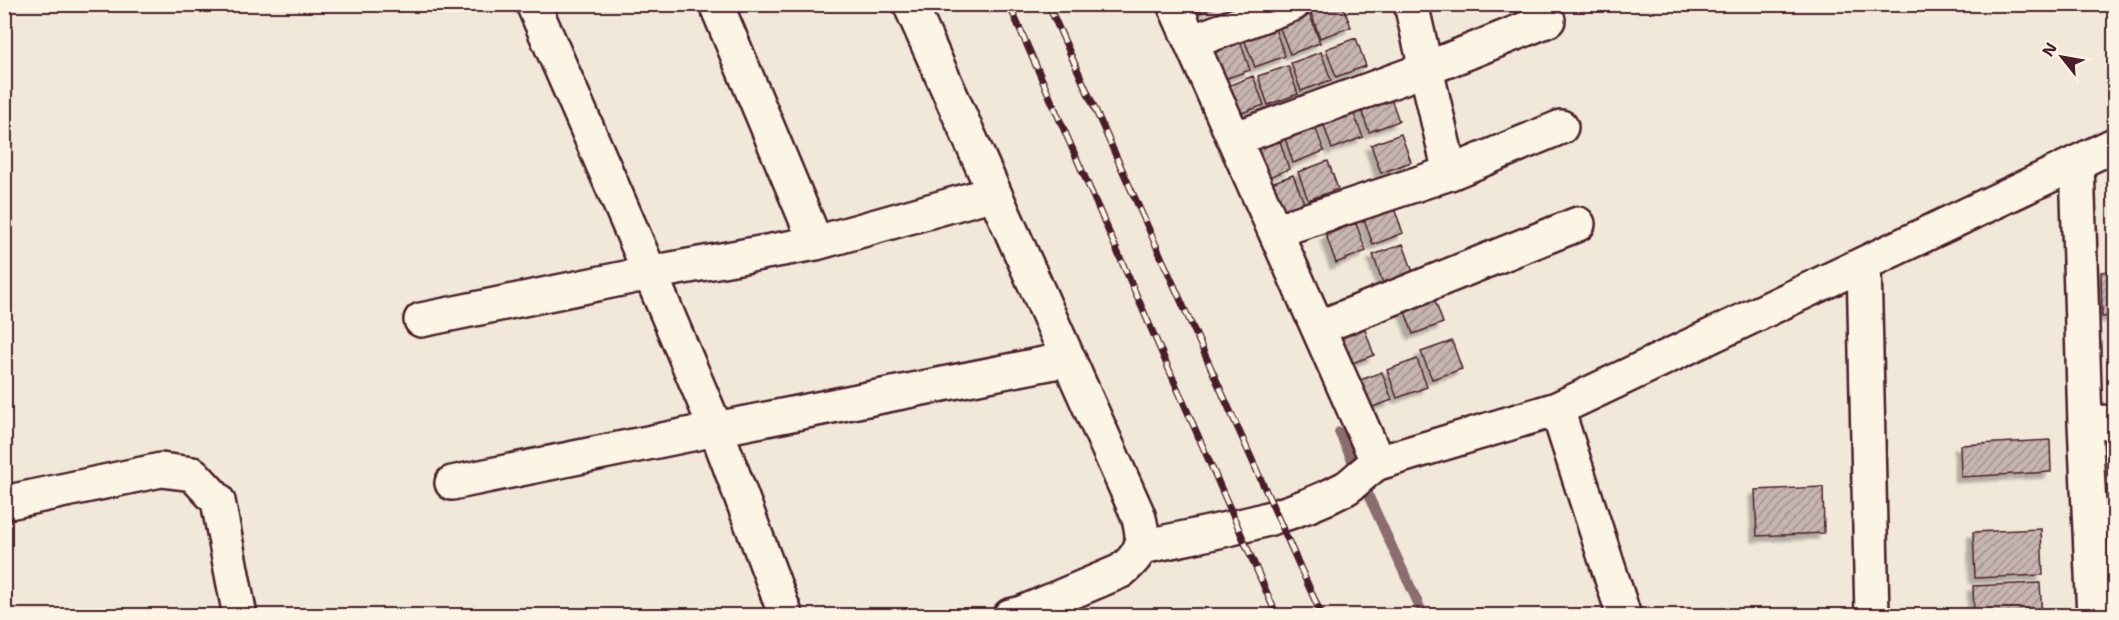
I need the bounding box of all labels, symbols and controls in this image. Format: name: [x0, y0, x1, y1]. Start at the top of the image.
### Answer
north arrow: [2032, 27, 2092, 87]
text: N: [2037, 39, 2062, 60]

